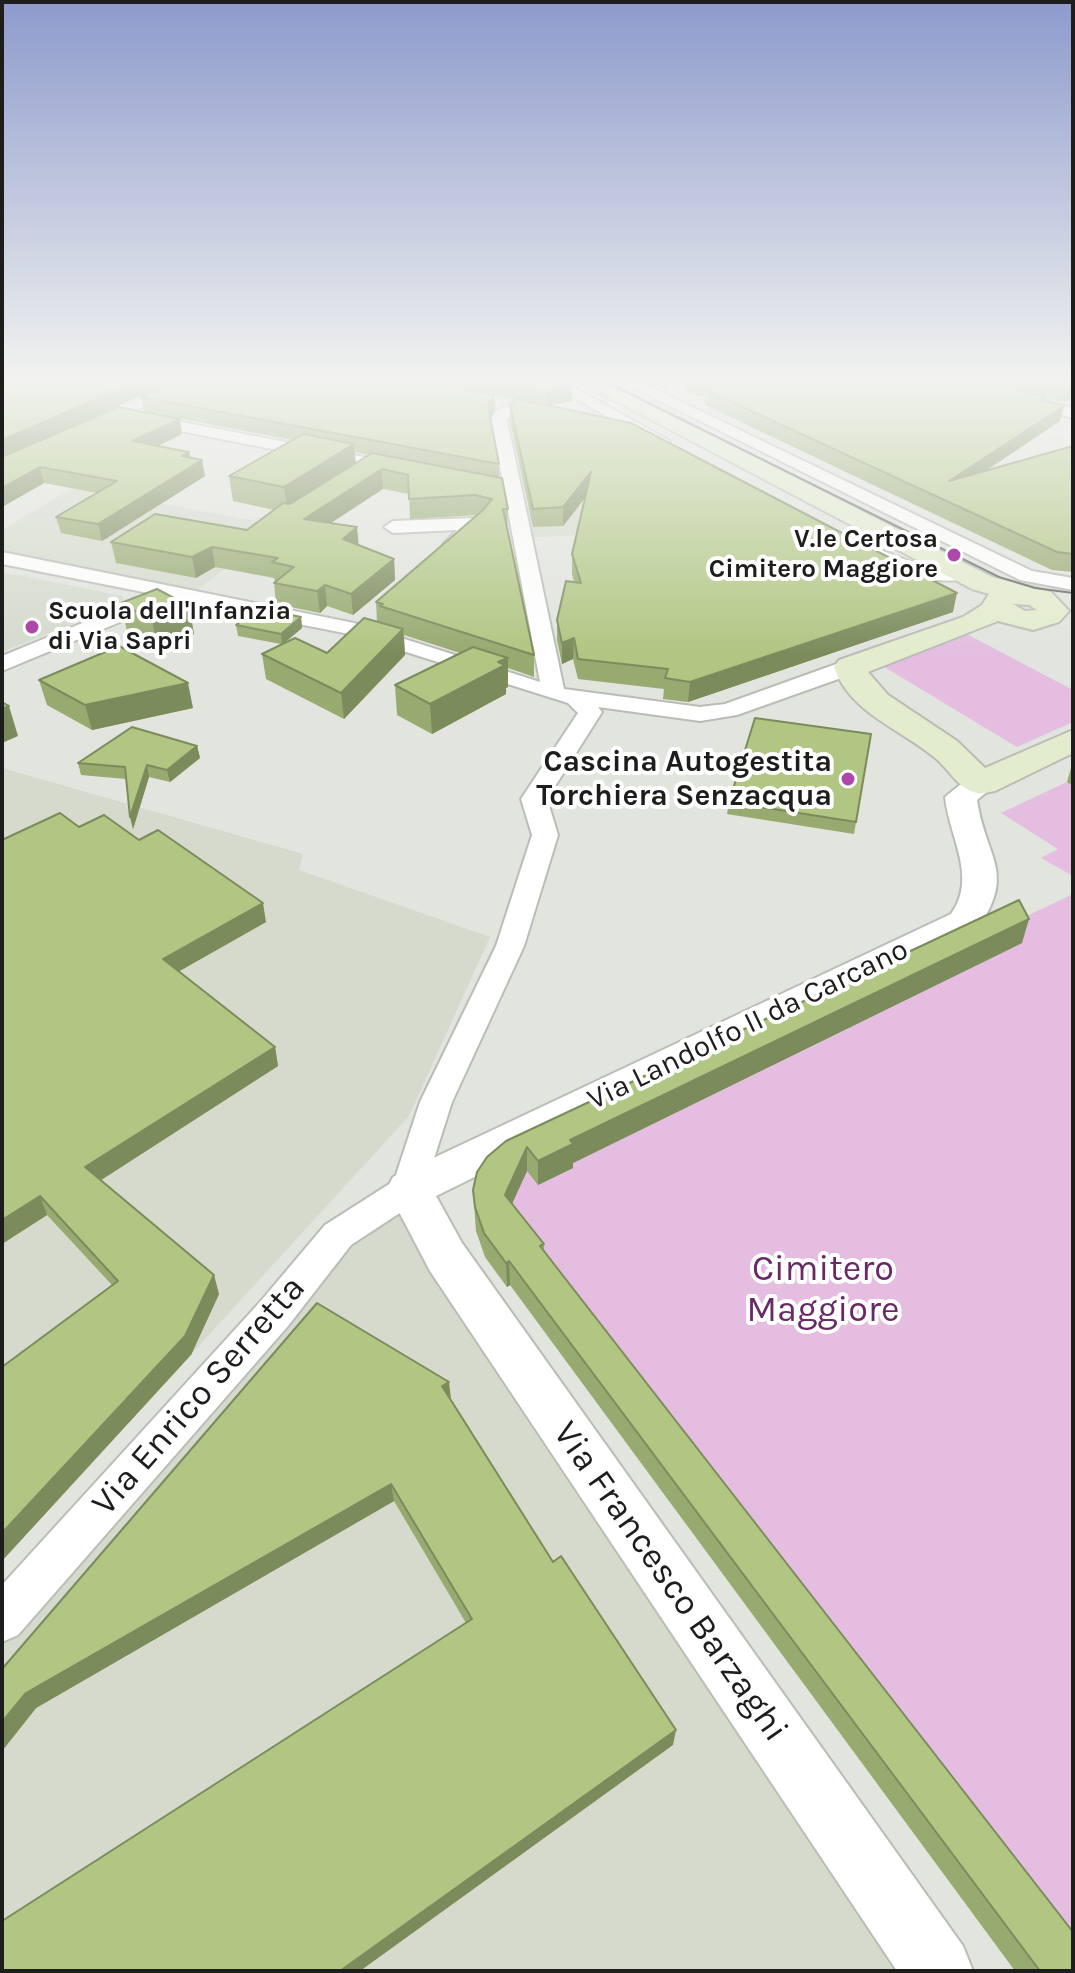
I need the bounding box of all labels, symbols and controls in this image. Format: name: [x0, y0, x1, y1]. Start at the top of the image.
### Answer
place label: V.le Certosa Cimitero Maggiore: [709, 524, 938, 586]
marker: V.le Certosa Cimitero Maggiore: [945, 546, 963, 564]
place label: Scuola dell'Infanzia di Via Sapri: [48, 596, 291, 658]
marker: Scuola dell'Infanzia di Via Sapri: [23, 618, 41, 636]
place label: Cascina Autogestita Torchiera Senzacqua: [536, 744, 832, 814]
marker: Cascina Autogestita Torchiera Senzacqua: [839, 770, 857, 788]
street label: Via Landolfo II da Carcano: [582, 932, 914, 1118]
park label: Cimitero Maggiore: [747, 1248, 899, 1333]
street label: Via Enrico Serretta: [83, 1267, 315, 1525]
street label: Via Francesco Barzaghi: [543, 1414, 797, 1750]

